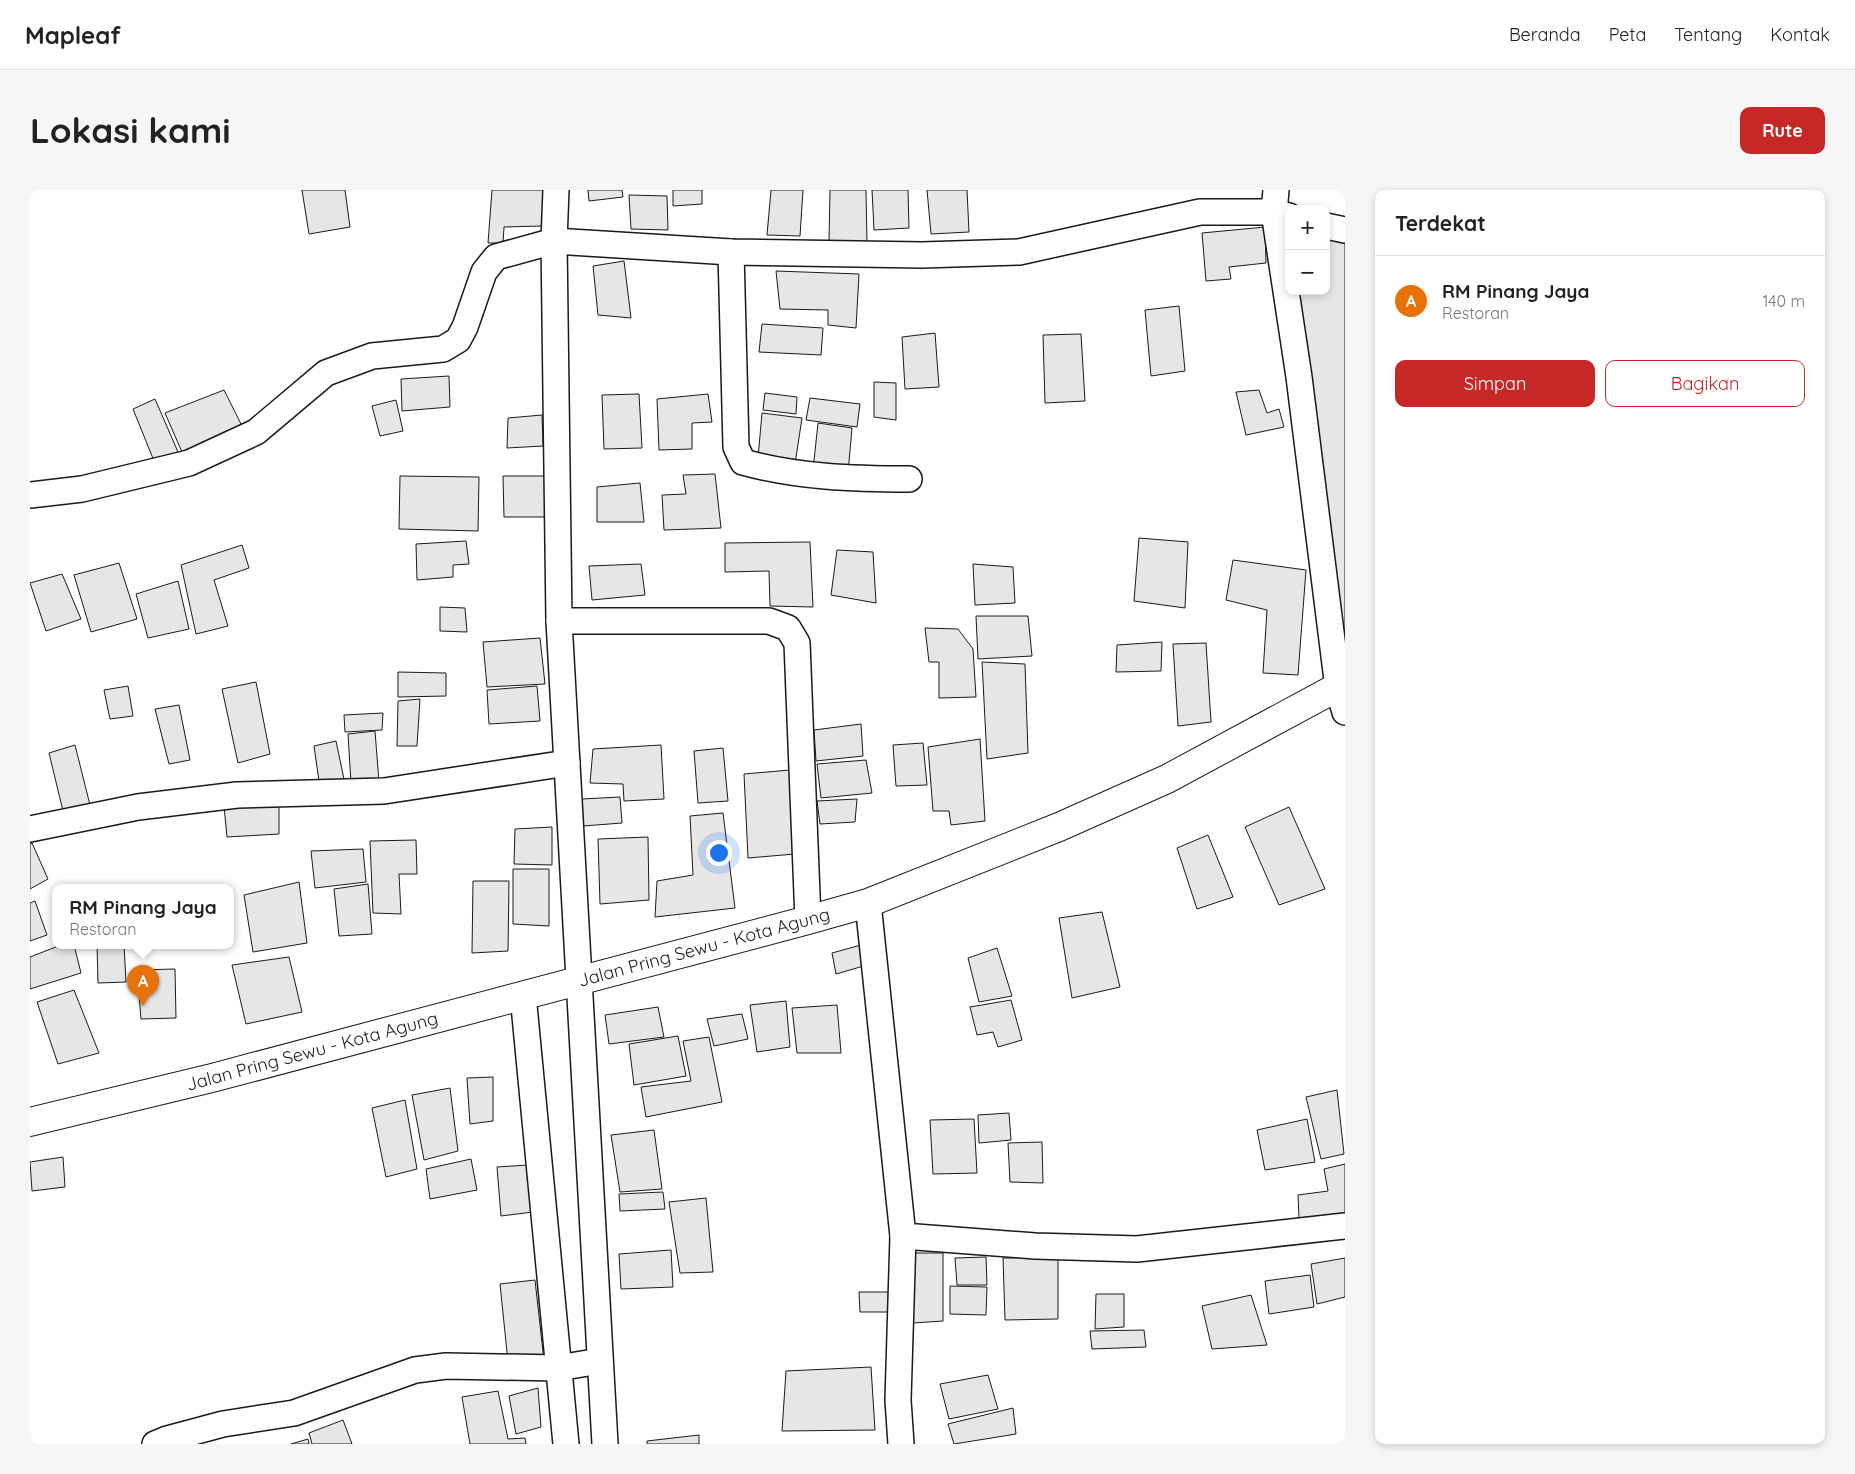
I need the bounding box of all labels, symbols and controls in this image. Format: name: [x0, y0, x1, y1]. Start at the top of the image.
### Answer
text: Mapleaf: [25, 20, 121, 50]
text: Beranda: [1509, 23, 1581, 46]
text: Peta: [1609, 23, 1646, 46]
text: Tentang: [1674, 23, 1742, 46]
text: Kontak: [1770, 23, 1830, 46]
button: Rute: [1740, 107, 1825, 154]
text: Lokasi kami: [30, 108, 230, 152]
map controls: [1285, 205, 1330, 295]
button: +: [1285, 205, 1330, 250]
text: Terdekat: [1395, 210, 1486, 236]
button: −: [1285, 250, 1330, 295]
text: RM Pinang Jaya: [1442, 279, 1589, 303]
text: A: [1406, 291, 1416, 311]
text: 140 m: [1762, 291, 1805, 311]
text: Restoran: [1442, 303, 1509, 323]
button: Simpan: [1395, 360, 1595, 407]
button: Bagikan: [1605, 360, 1805, 407]
your location: [706, 840, 732, 866]
popup: [52, 884, 234, 949]
text: RM Pinang Jaya: [69, 895, 217, 919]
street label: Jalan Pring Sewu - Kota Agung: [576, 902, 832, 992]
text: Restoran: [69, 919, 136, 939]
pin: A: [127, 965, 159, 1006]
street label: Jalan Pring Sewu - Kota Agung: [184, 1006, 440, 1096]

